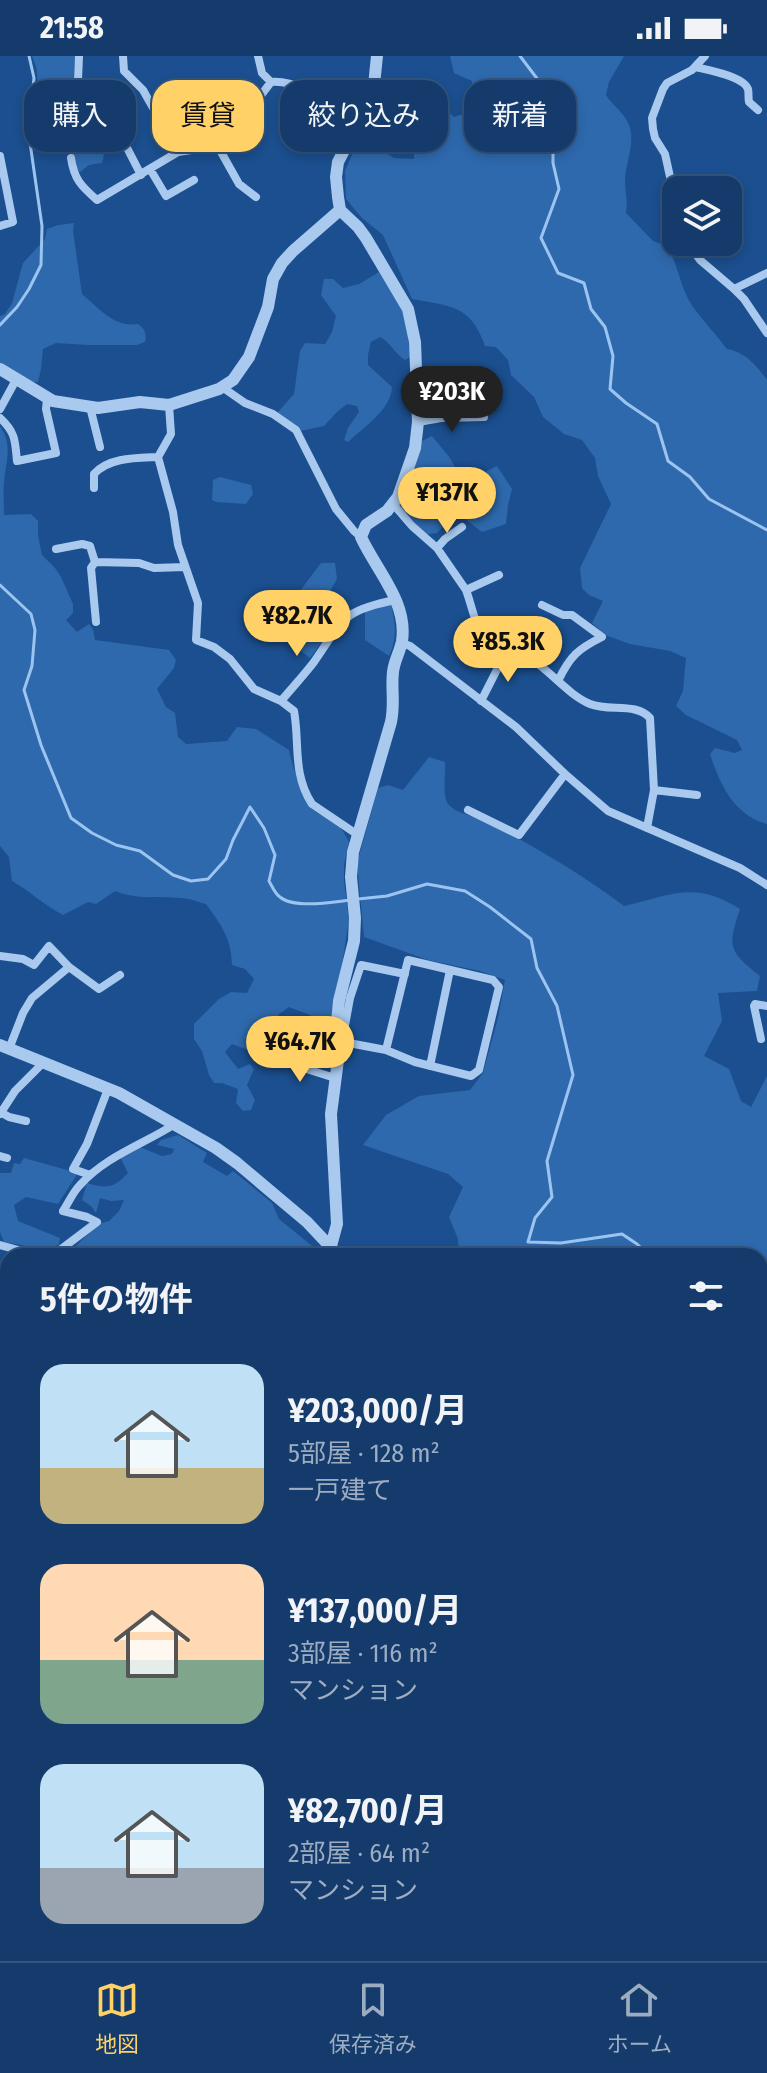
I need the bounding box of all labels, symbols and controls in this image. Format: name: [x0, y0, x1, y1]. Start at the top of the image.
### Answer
text: 21:58: [40, 10, 104, 46]
chip: 購入: [24, 80, 136, 152]
chip: 賃貸: [152, 80, 264, 152]
chip: 絞り込み: [280, 80, 448, 152]
chip: 新着: [464, 80, 576, 152]
map controls: [662, 176, 742, 256]
button: layers: [662, 176, 742, 256]
pin: ¥203K: [396, 366, 508, 434]
text: ¥203K: [419, 376, 485, 407]
pin: ¥137K: [391, 467, 503, 535]
text: ¥137K: [416, 477, 478, 508]
pin: ¥82.7K: [232, 590, 362, 658]
text: ¥82.7K: [262, 600, 332, 631]
pin: ¥85.3K: [443, 616, 573, 684]
text: ¥85.3K: [471, 626, 545, 657]
pin: ¥64.7K: [235, 1016, 365, 1084]
text: ¥64.7K: [264, 1026, 336, 1057]
icon: filters: [684, 1274, 728, 1318]
text: 5件の物件: [40, 1279, 193, 1320]
text: ¥203,000/月: [288, 1390, 468, 1431]
icon: home: [104, 1396, 200, 1492]
text: 5部屋 · 128 m²: [288, 1438, 440, 1469]
text: 一戸建て: [288, 1475, 392, 1506]
text: ¥137,000/月: [288, 1590, 462, 1631]
icon: home: [104, 1596, 200, 1692]
text: 3部屋 · 116 m²: [288, 1638, 438, 1669]
text: マンション: [288, 1675, 418, 1706]
text: ¥82,700/月: [288, 1790, 448, 1831]
icon: home: [104, 1796, 200, 1892]
text: 2部屋 · 64 m²: [288, 1838, 430, 1869]
text: マンション: [288, 1875, 418, 1906]
tab: 地図: [95, 1978, 139, 2058]
tab: 保存済み: [329, 1978, 417, 2058]
tab: ホーム: [607, 1978, 672, 2058]

